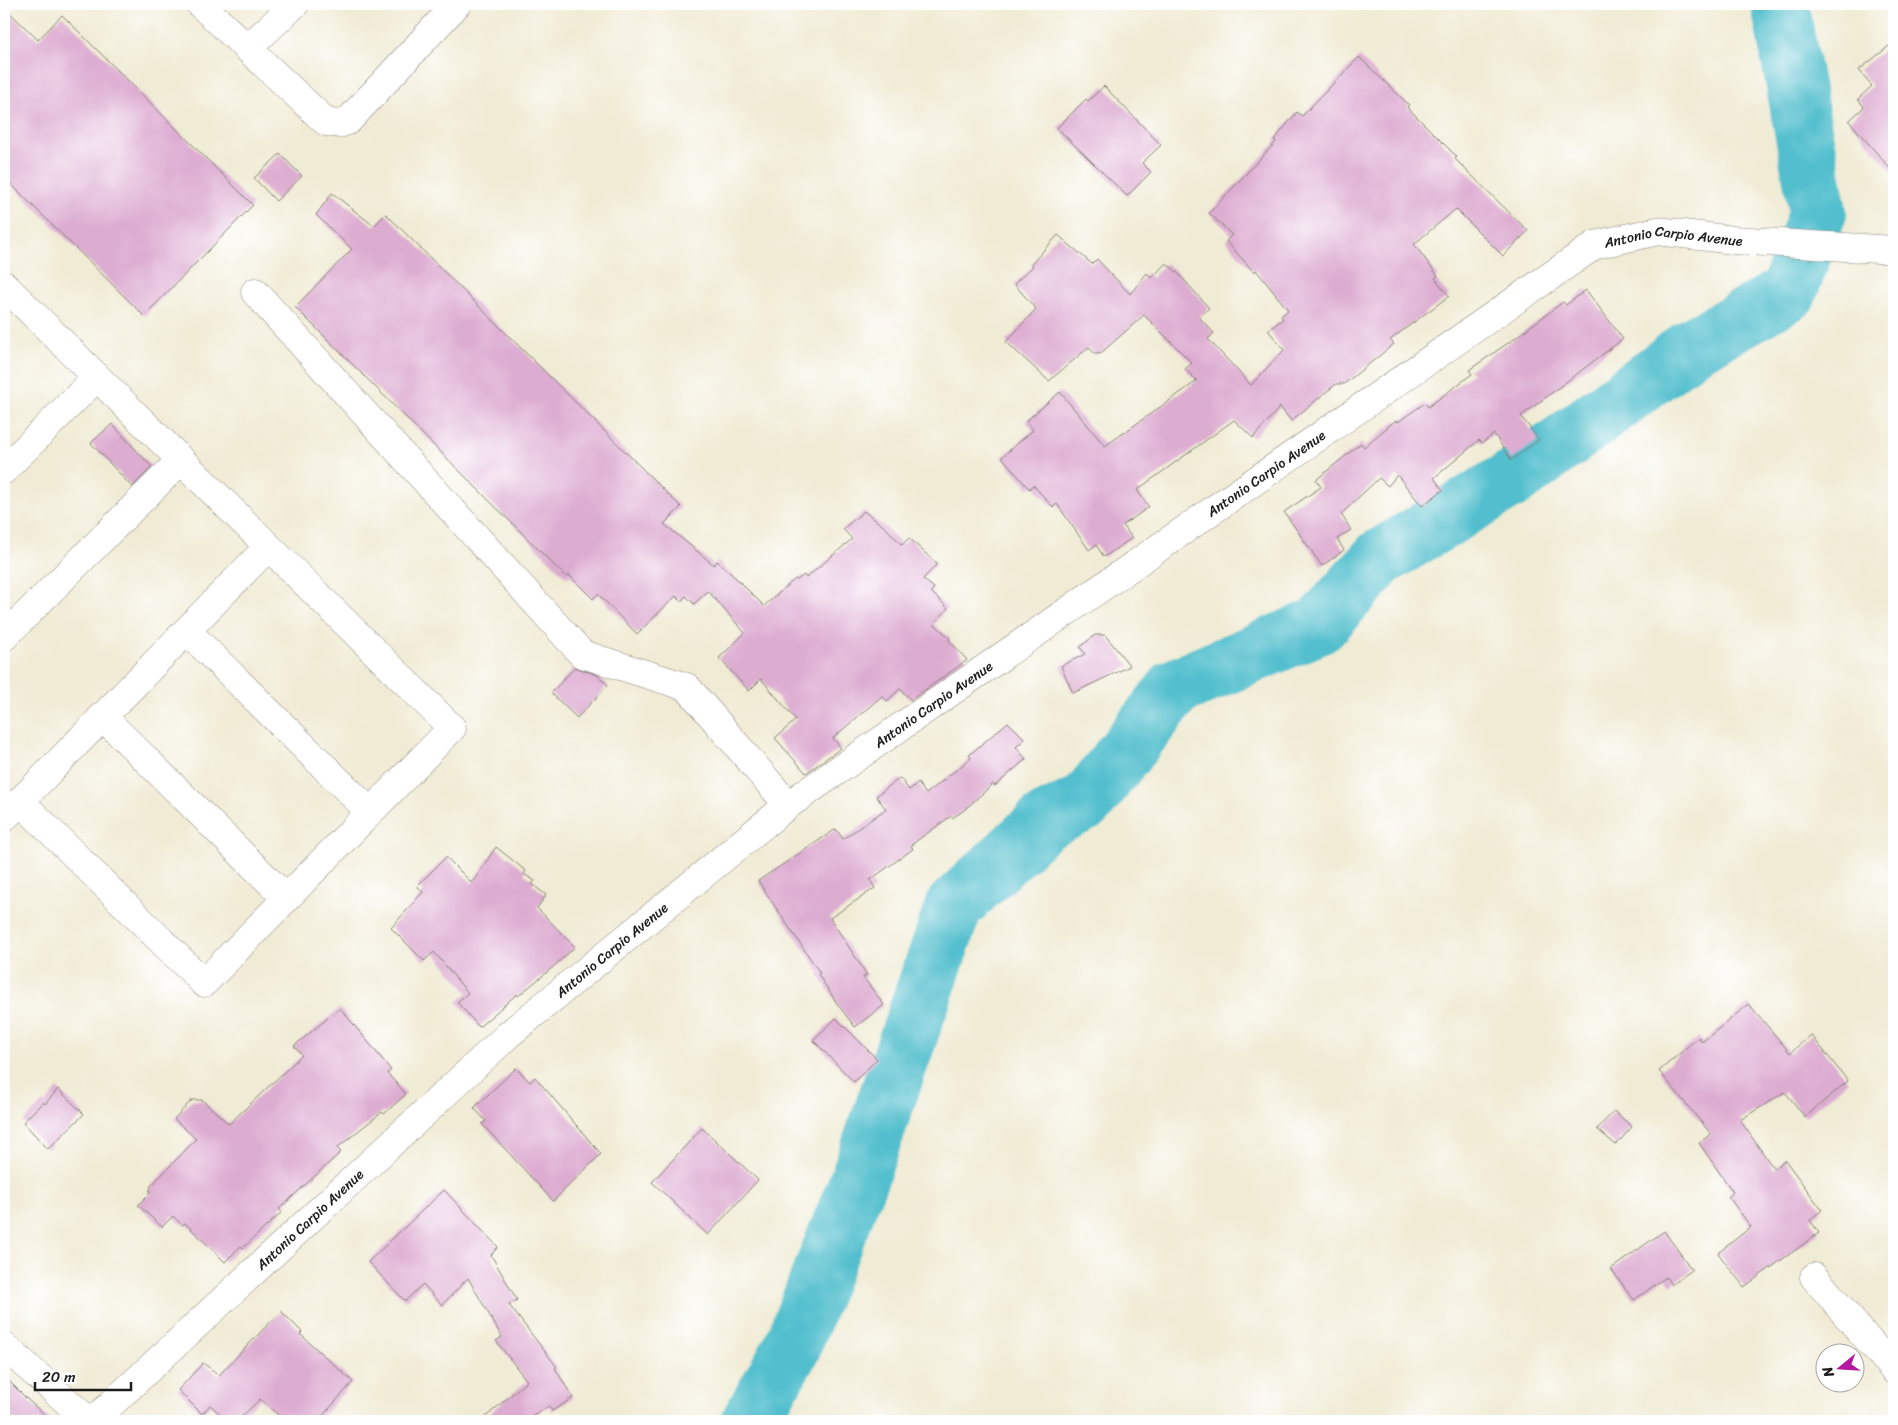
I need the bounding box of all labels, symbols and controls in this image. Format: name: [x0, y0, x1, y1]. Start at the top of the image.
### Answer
street label: Antonio Carpio Avenue: [1601, 219, 1744, 256]
street label: Antonio Carpio Avenue: [1201, 423, 1331, 524]
street label: Antonio Carpio Avenue: [868, 654, 999, 755]
street label: Antonio Carpio Avenue: [549, 896, 674, 1005]
street label: Antonio Carpio Avenue: [250, 1163, 370, 1277]
north arrow: [1816, 1342, 1866, 1392]
scale bar: [35, 1360, 131, 1392]
text: N: [1815, 1363, 1842, 1381]
text: 20 m: [42, 1364, 76, 1390]

